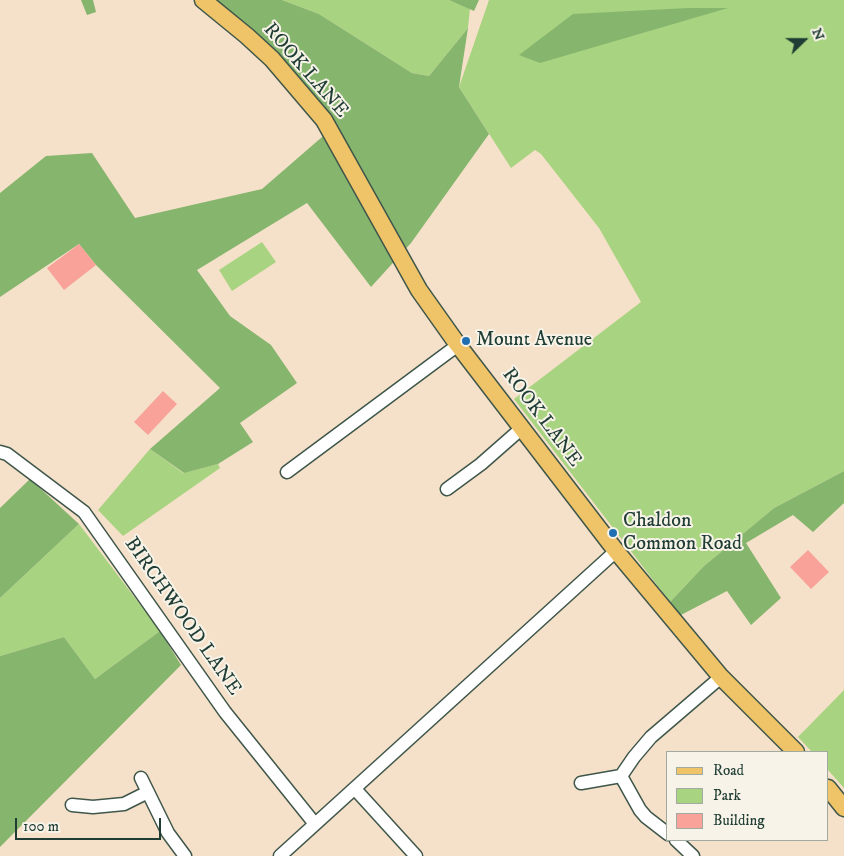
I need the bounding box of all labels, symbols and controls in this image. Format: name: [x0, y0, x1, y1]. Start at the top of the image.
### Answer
north arrow: [779, 15, 829, 65]
street label: ROOK LANE: [257, 19, 353, 123]
text: N: [807, 26, 828, 43]
place label: Mount Avenue: [476, 329, 592, 353]
marker: Mount Avenue: [460, 335, 472, 347]
street label: ROOK LANE: [496, 364, 586, 472]
place label: Chaldon Common Road: [623, 510, 742, 557]
marker: Chaldon Common Road: [607, 527, 619, 539]
street label: BIRCHWOOD LANE: [118, 533, 246, 701]
legend: [666, 751, 829, 841]
text: Road: [713, 761, 744, 780]
text: Park: [713, 786, 741, 805]
scale bar: [18, 808, 164, 840]
text: Building: [713, 811, 765, 830]
text: 100 m: [23, 817, 59, 836]

